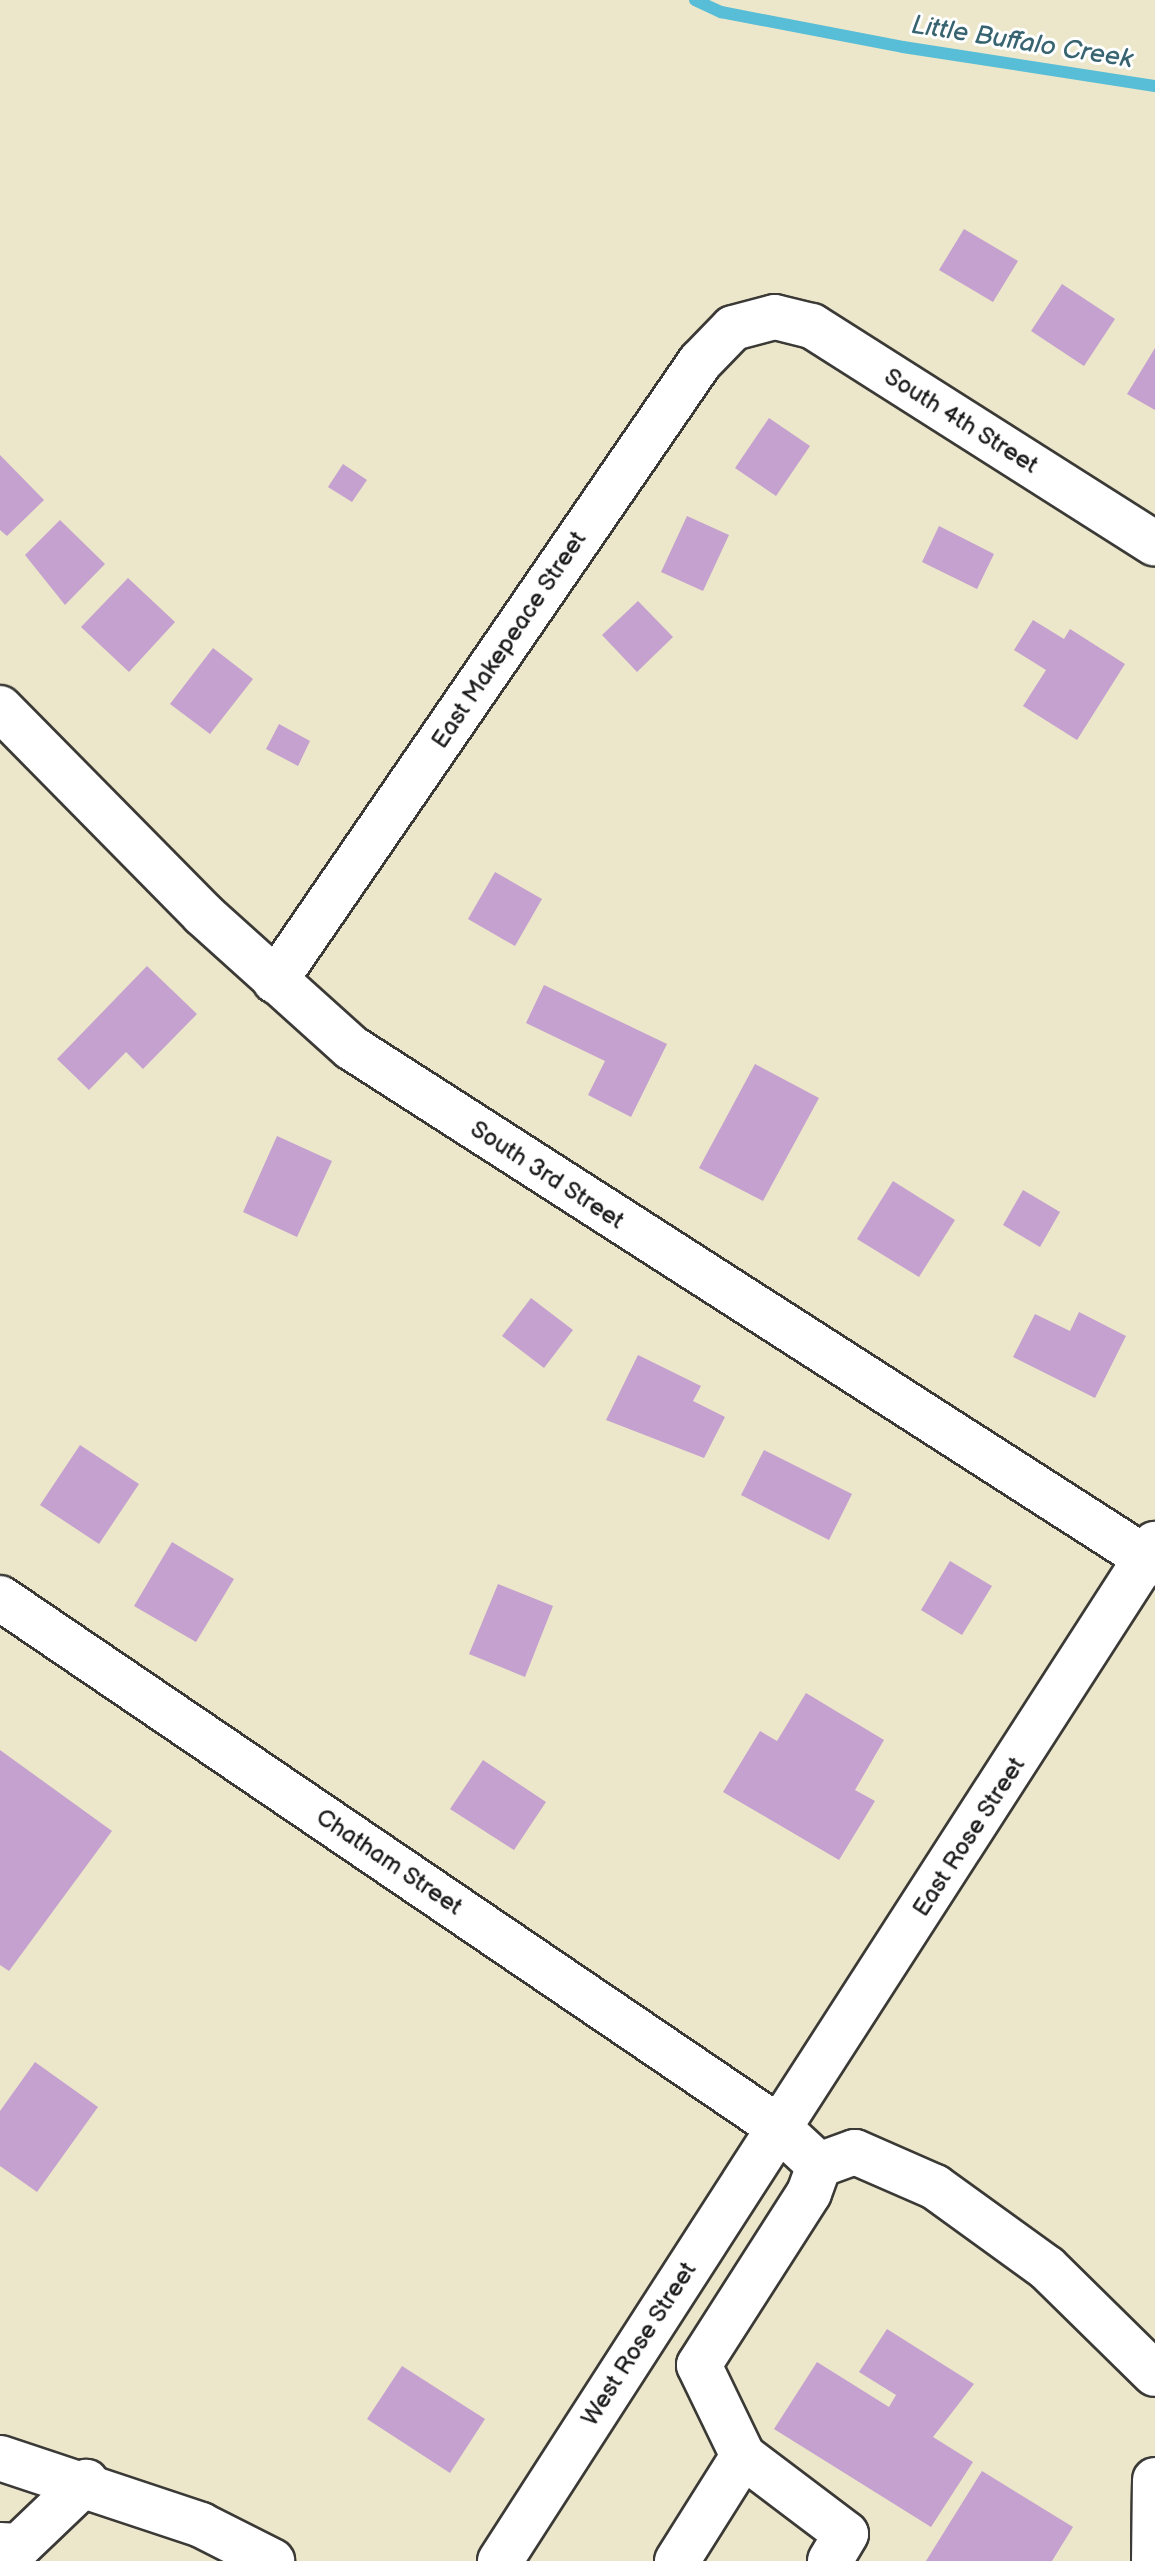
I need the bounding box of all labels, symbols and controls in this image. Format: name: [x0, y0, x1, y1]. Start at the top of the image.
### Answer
water label: Little Buffalo Creek: [909, 10, 1135, 76]
street label: South 4th Street: [879, 362, 1043, 480]
street label: East Makepeace Street: [425, 526, 593, 754]
street label: South 3rd Street: [465, 1115, 629, 1235]
street label: East Rose Street: [907, 1752, 1031, 1922]
street label: Chatham Street: [310, 1802, 468, 1922]
street label: West Rose Street: [575, 2257, 703, 2431]

